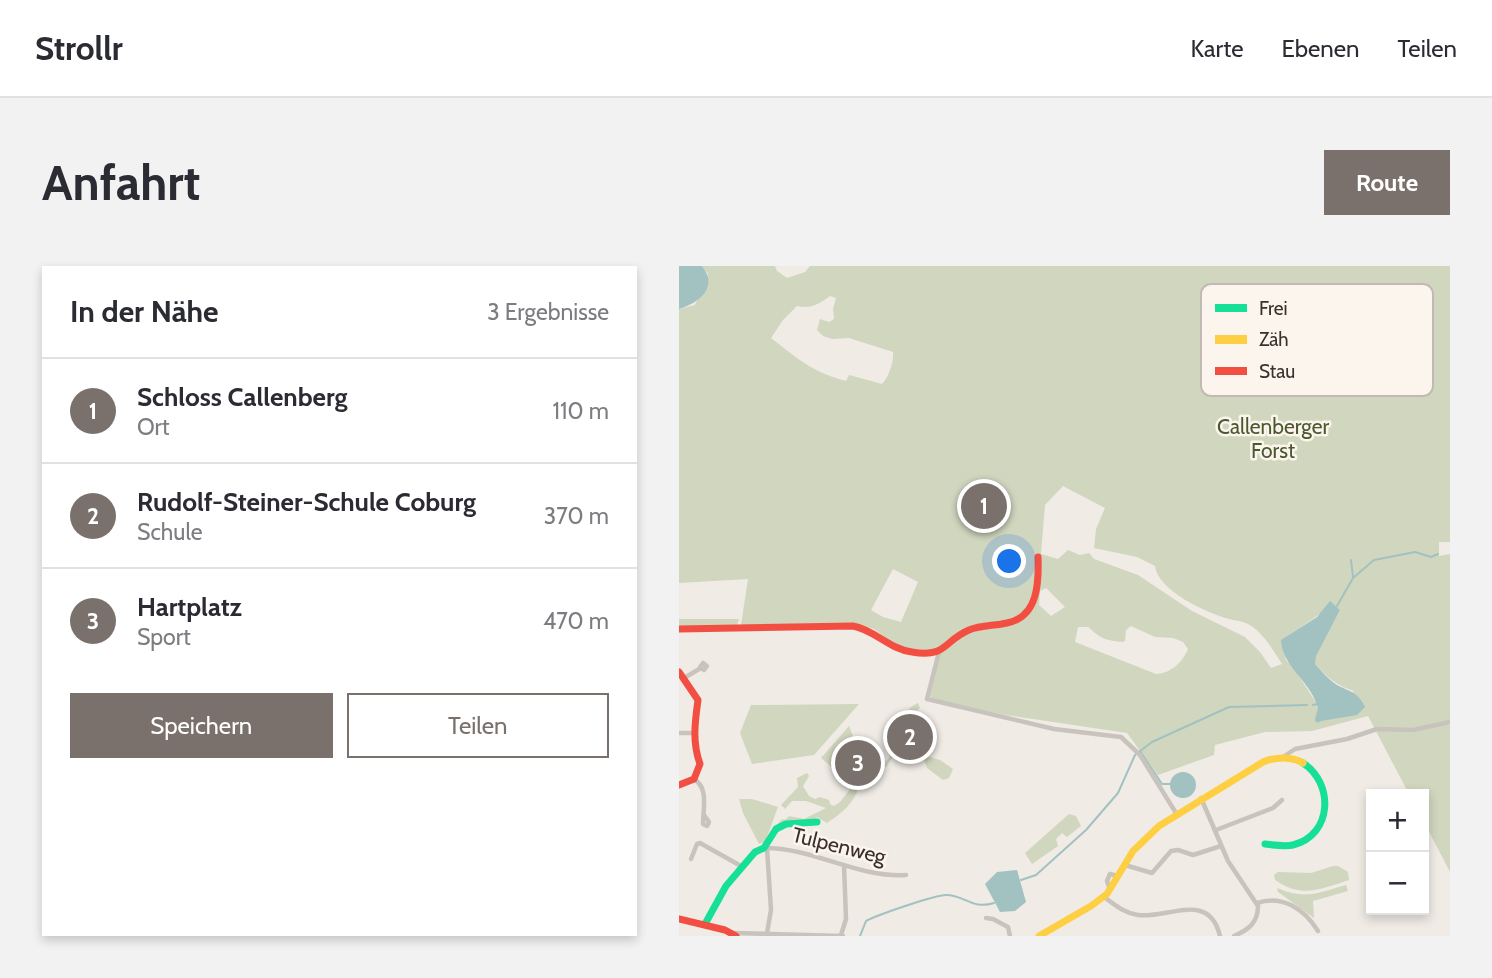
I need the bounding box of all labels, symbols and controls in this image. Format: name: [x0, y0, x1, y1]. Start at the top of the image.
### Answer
text: Strollr: [35, 28, 123, 68]
text: Karte: [1190, 34, 1243, 63]
text: Ebenen: [1281, 34, 1359, 63]
text: Teilen: [1397, 34, 1457, 63]
button: Route: [1324, 150, 1450, 215]
text: Anfahrt: [42, 153, 200, 212]
legend: [1201, 284, 1433, 396]
text: In der Nähe: [70, 293, 219, 330]
text: Frei: [1259, 297, 1288, 320]
text: 3 Ergebnisse: [487, 298, 609, 326]
text: Zäh: [1259, 328, 1289, 351]
text: Stau: [1259, 360, 1295, 383]
text: Schloss Callenberg: [137, 381, 347, 413]
text: 1: [89, 397, 97, 425]
text: 110 m: [553, 397, 609, 425]
text: Ort: [137, 413, 170, 441]
park label: Callenberger Forst: [1217, 414, 1329, 463]
pin: 1: [961, 480, 1007, 532]
text: Rudolf-Steiner-Schule Coburg: [137, 486, 476, 518]
text: 2: [87, 502, 99, 530]
text: 370 m: [544, 502, 609, 530]
text: Schule: [137, 518, 202, 546]
your location: [992, 544, 1026, 578]
text: Hartplatz: [137, 591, 242, 623]
text: 3: [87, 607, 99, 635]
text: 470 m: [543, 607, 609, 635]
text: Sport: [137, 623, 191, 651]
button: Speichern: [70, 693, 333, 758]
button: Teilen: [347, 693, 609, 758]
pin: 2: [887, 711, 933, 763]
pin: 3: [835, 737, 881, 789]
map controls: [1366, 789, 1429, 915]
button: +: [1366, 789, 1429, 852]
street label: Tulpenweg: [790, 822, 889, 869]
button: −: [1366, 852, 1429, 915]

